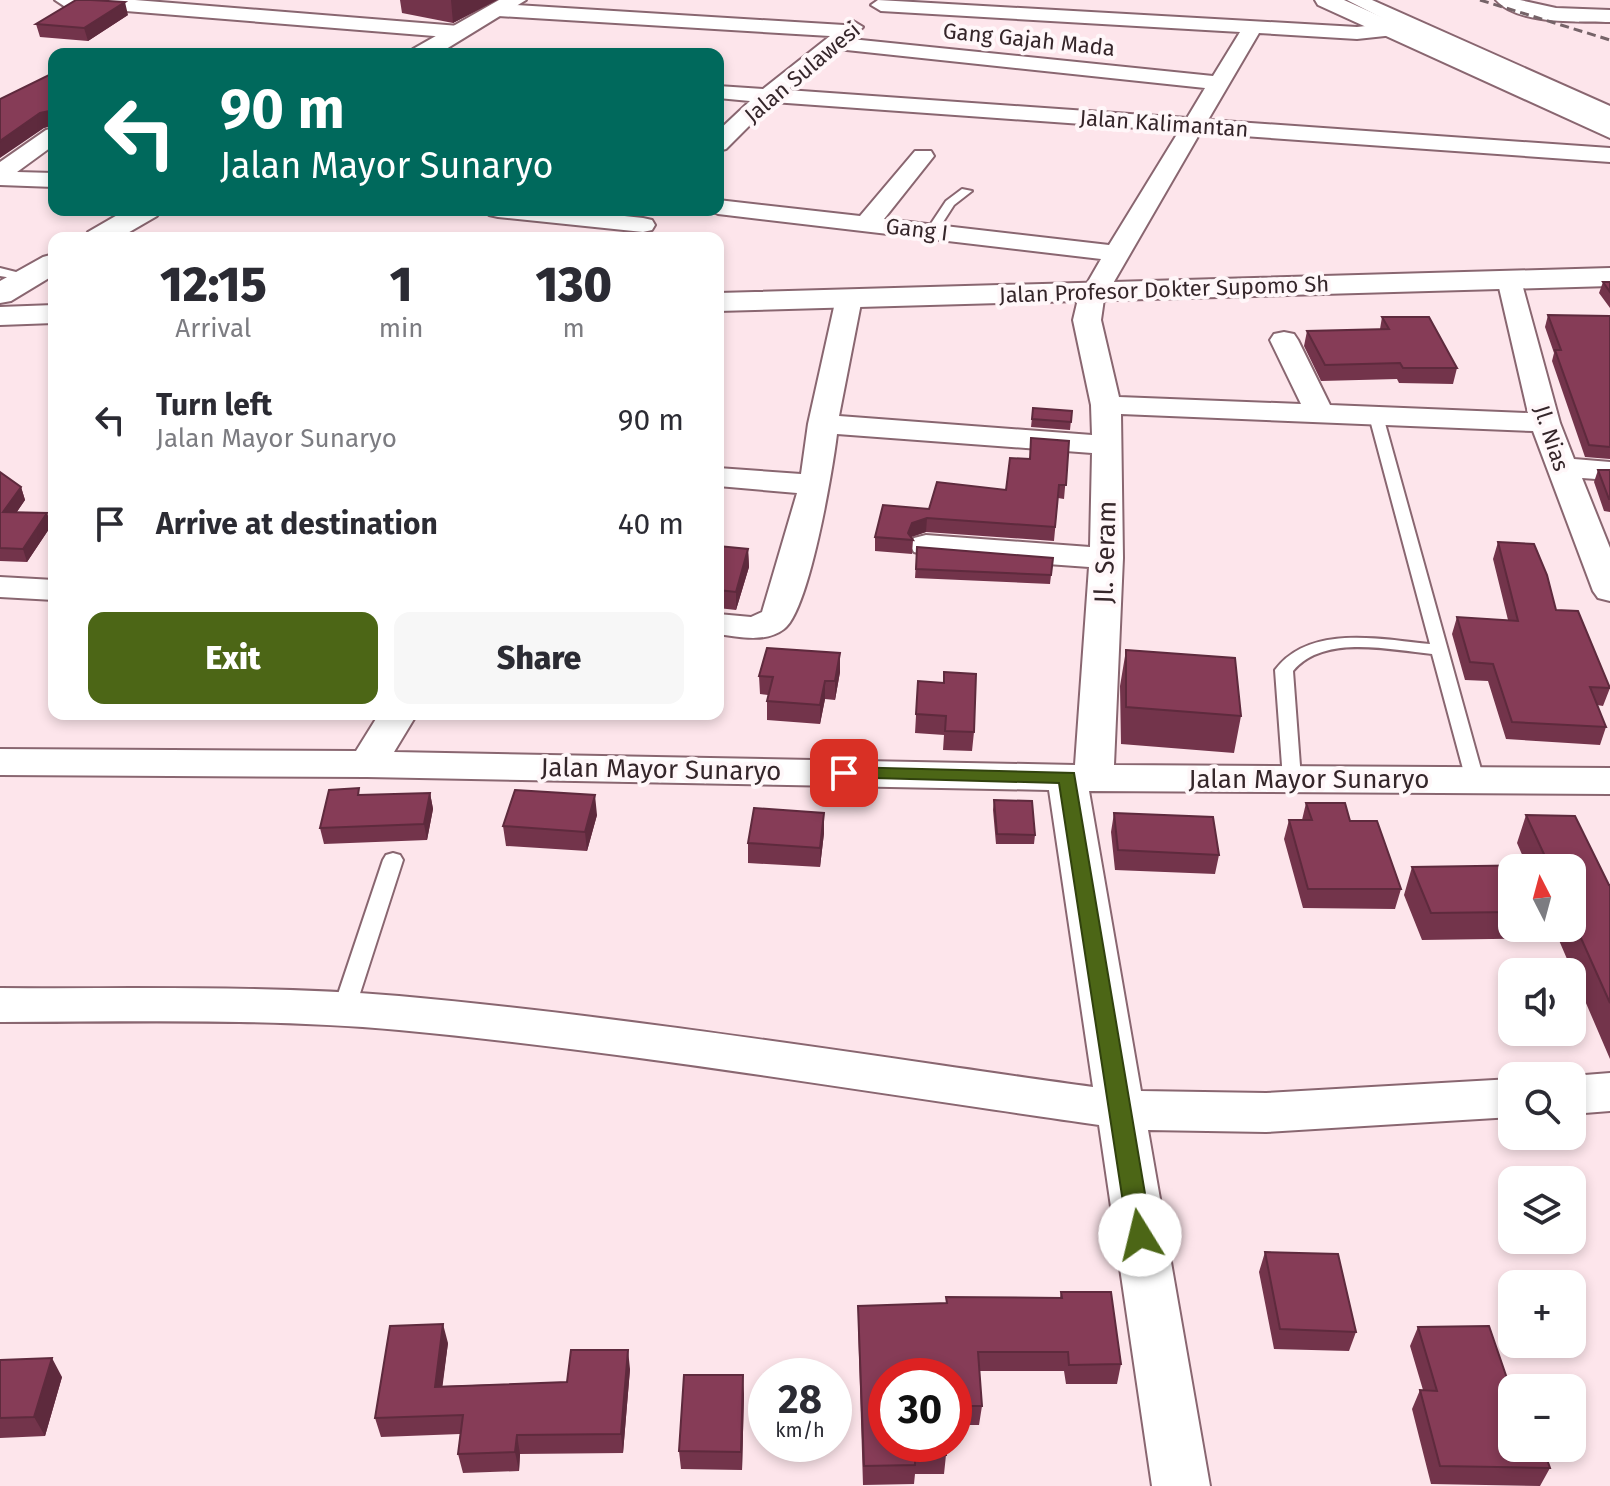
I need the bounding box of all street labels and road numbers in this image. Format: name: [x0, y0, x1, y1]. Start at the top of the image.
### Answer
street label: Jalan Sulawesi: [739, 16, 866, 129]
street label: Gang Gajah Mada: [942, 17, 1116, 62]
street label: Jalan Kalimantan: [1079, 104, 1249, 143]
street label: Gang I: [884, 212, 950, 247]
street label: Jalan Profesor Dokter Supomo Sh: [998, 270, 1330, 309]
street label: Jl. Nias: [1528, 402, 1575, 474]
street label: Jl. Seram: [1088, 500, 1123, 604]
street label: Jalan Mayor Sunaryo: [540, 752, 782, 787]
street label: Jalan Mayor Sunaryo: [1189, 764, 1429, 795]

